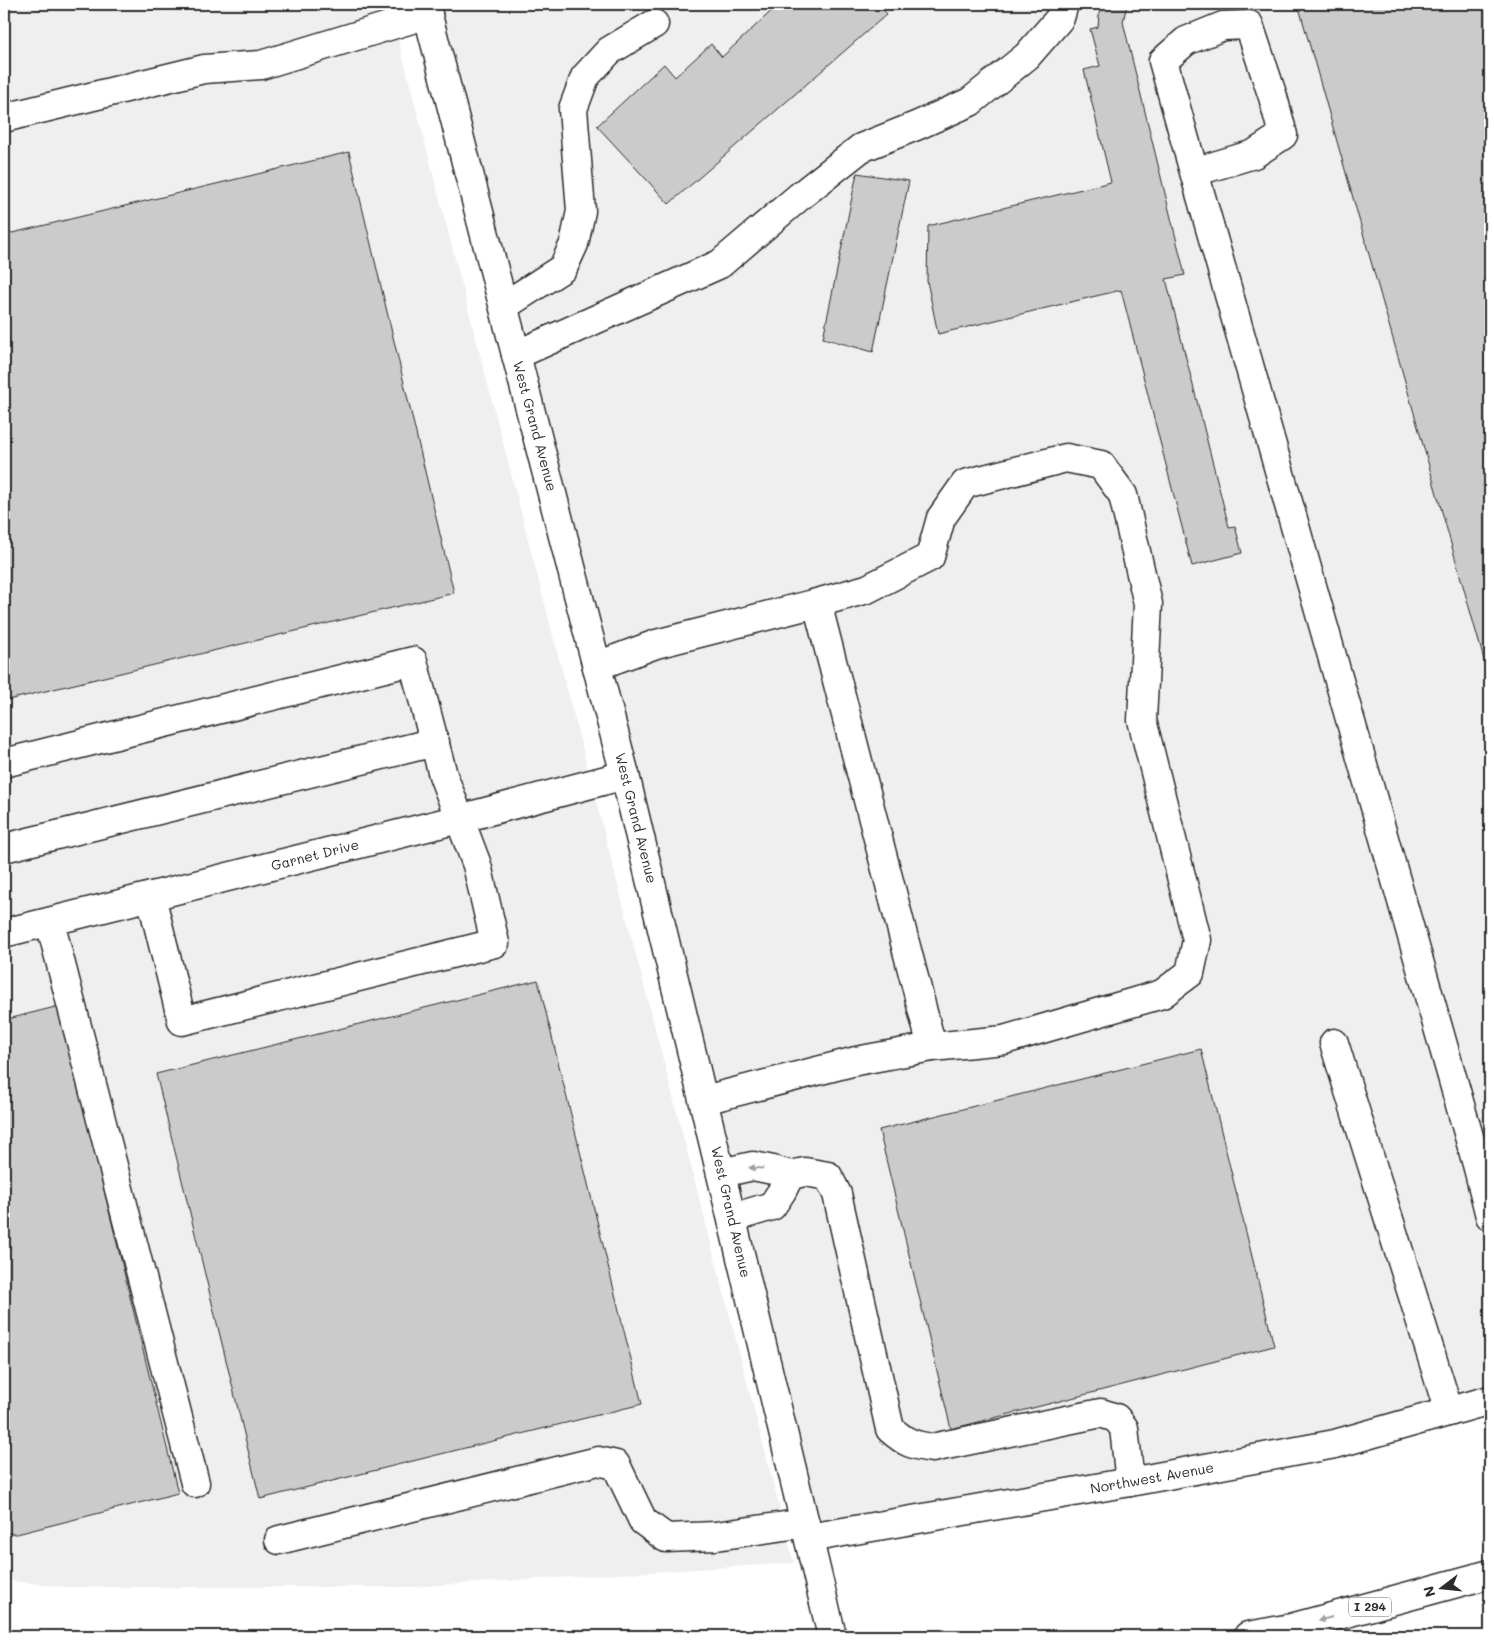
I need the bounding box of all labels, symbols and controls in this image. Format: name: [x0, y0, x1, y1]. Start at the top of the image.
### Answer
street label: West Grand Avenue: [509, 359, 562, 493]
street label: West Grand Avenue: [611, 751, 662, 885]
street label: Garnet Drive: [269, 834, 361, 875]
street label: West Grand Avenue: [707, 1144, 756, 1279]
one-way arrow: [747, 1163, 763, 1171]
street label: Northwest Avenue: [1089, 1457, 1215, 1498]
north arrow: [1416, 1562, 1466, 1612]
text: N: [1418, 1584, 1440, 1599]
road number: I 294: [1349, 1598, 1391, 1616]
one-way arrow: [1317, 1615, 1333, 1623]

